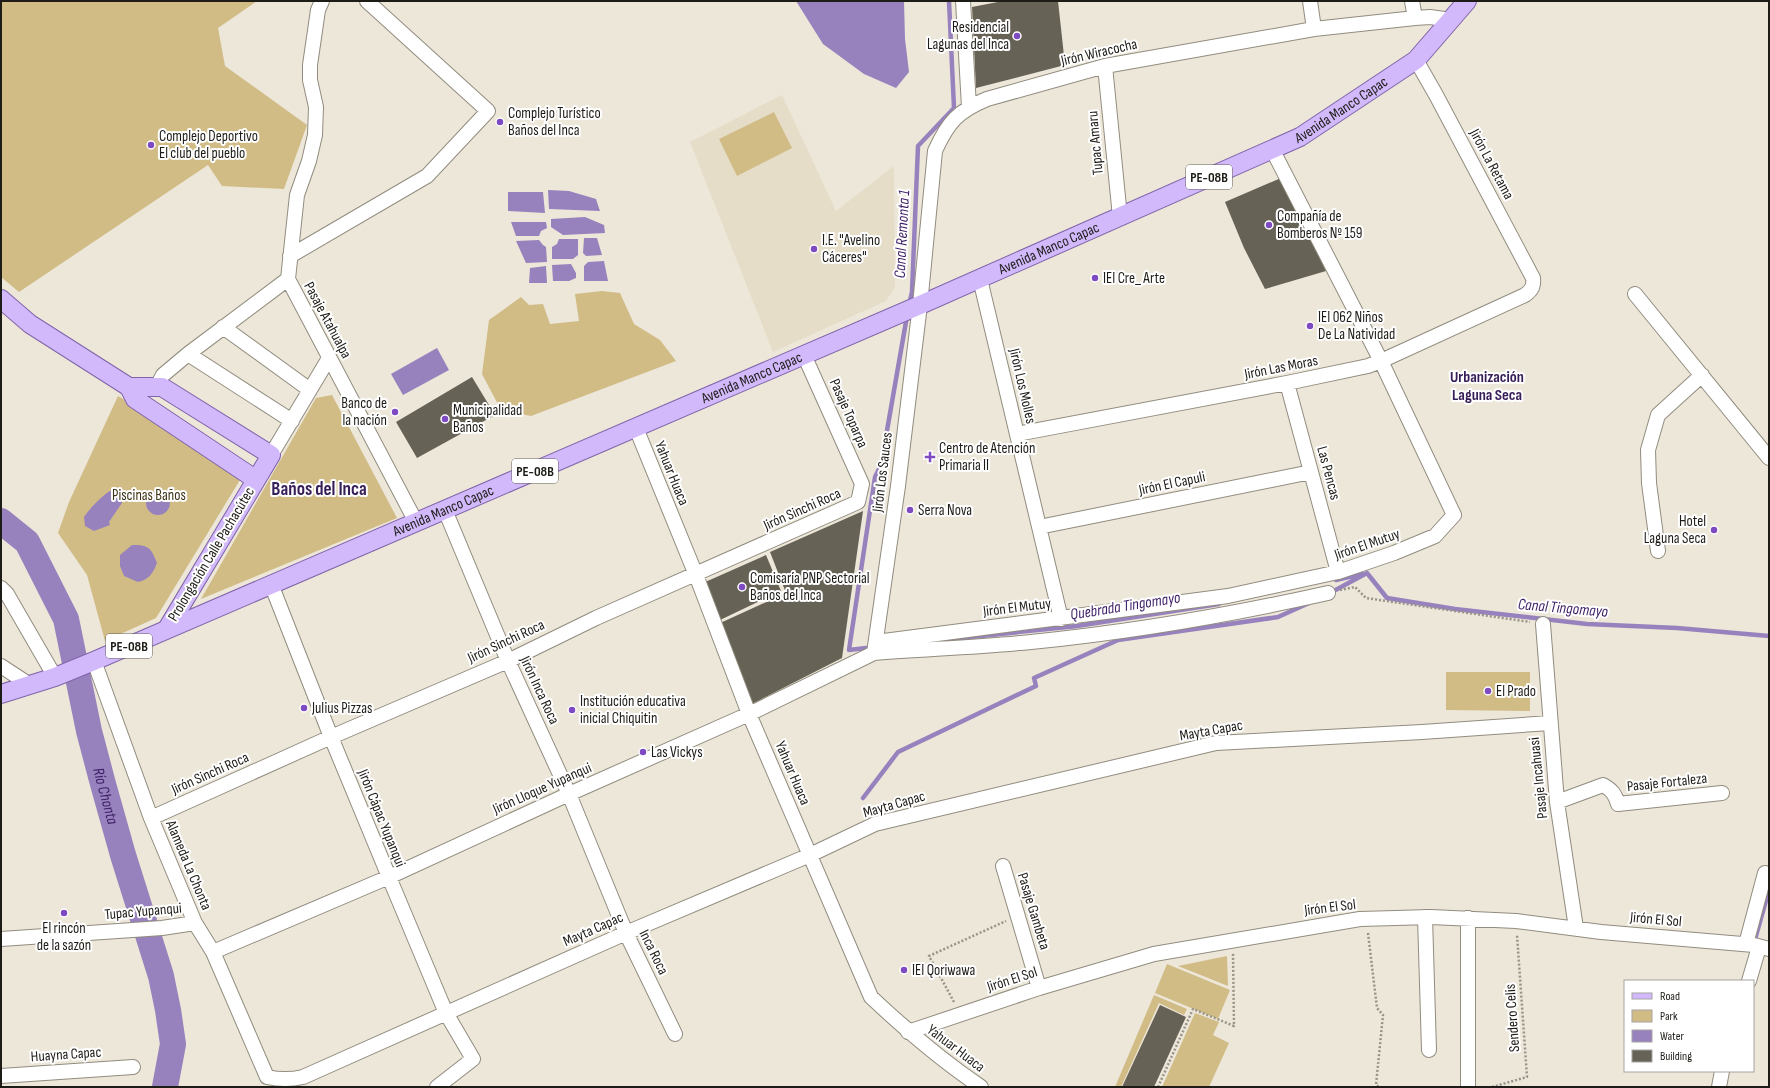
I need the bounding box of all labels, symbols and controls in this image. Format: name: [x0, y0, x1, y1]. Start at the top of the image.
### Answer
place label: Residencial Lagunas del Inca: [927, 18, 1009, 54]
marker: Residencial Lagunas del Inca: [1012, 31, 1022, 41]
street label: Jirón Wiracocha: [1058, 34, 1139, 71]
street label: Avenida Manco Capac: [1291, 72, 1392, 148]
place label: Complejo Turístico Baños del Inca: [508, 104, 601, 140]
street label: Tupac Amaru: [1083, 110, 1108, 176]
marker: Complejo Turístico Baños del Inca: [495, 117, 505, 127]
street label: Jirón La Retama: [1465, 125, 1518, 203]
place label: Complejo Deportivo El club del pueblo: [159, 127, 258, 163]
marker: Complejo Deportivo El club del pueblo: [146, 140, 156, 150]
road number: PE-08B: [1186, 165, 1232, 189]
water label: Canal Remonta 1: [891, 189, 914, 279]
place label: Compañía de Bomberos Nº 159: [1277, 207, 1362, 243]
street label: Avenida Manco Capac: [995, 218, 1102, 279]
marker: Compañía de Bomberos Nº 159: [1264, 220, 1274, 230]
place label: I.E. "Avelino Cáceres": [822, 231, 880, 267]
marker: I.E. "Avelino Cáceres": [809, 244, 819, 254]
place label: IEI Cre_ Arte: [1103, 269, 1165, 288]
marker: IEI Cre_ Arte: [1090, 273, 1100, 283]
street label: Pasaje Atahualpa: [299, 279, 356, 362]
place label: IEI 062 Niños De La Natividad: [1318, 308, 1395, 344]
marker: IEI 062 Niños De La Natividad: [1305, 321, 1315, 331]
street label: Jirón Los Molles: [1004, 346, 1040, 426]
street label: Avenida Manco Capac: [698, 348, 805, 408]
street label: Jirón Las Moras: [1242, 351, 1319, 384]
district label: Urbanización Laguna Seca: [1450, 368, 1524, 405]
street label: Pasaje Toparpa: [825, 376, 872, 451]
place label: Banco de la nación: [341, 394, 387, 430]
place label: Municipalidad Baños: [453, 401, 522, 437]
marker: Banco de la nación: [390, 407, 400, 417]
marker: Municipalidad Baños: [440, 414, 450, 424]
street label: Jirón Los Sauces: [868, 431, 897, 514]
street label: Yahuar Huaca: [650, 438, 693, 508]
place label: Centro de Atención Primaria II: [939, 439, 1035, 475]
street label: Las Pencas: [1312, 444, 1345, 502]
marker: Centro de Atención Primaria II: [924, 451, 936, 463]
road number: PE-08B: [512, 459, 558, 483]
street label: Jirón El Capuli: [1136, 467, 1207, 500]
district label: Baños del Inca: [271, 478, 367, 501]
street label: Avenida Manco Capac: [389, 481, 497, 541]
street label: Prolongación Calle Pachacútec: [164, 484, 259, 625]
street label: Jirón Sinchi Roca: [760, 484, 844, 535]
park label: Piscinas Baños: [112, 486, 186, 505]
place label: Serra Nova: [918, 501, 972, 520]
marker: Serra Nova: [905, 505, 915, 515]
place label: Hotel Laguna Seca: [1644, 512, 1706, 548]
street label: Jirón El Mutuy: [1331, 524, 1403, 565]
marker: Hotel Laguna Seca: [1709, 525, 1719, 535]
place label: Comisaría PNP Sectorial Baños del Inca: [750, 569, 870, 605]
marker: Comisaría PNP Sectorial Baños del Inca: [737, 582, 747, 592]
water label: Quebrada Tingomayo: [1069, 588, 1182, 625]
street label: Jirón El Mutuy: [981, 594, 1052, 621]
water label: Canal Tingomayo: [1517, 595, 1609, 622]
street label: Jirón Sinchi Roca: [464, 615, 548, 668]
road number: PE-08B: [106, 634, 152, 658]
street label: Jirón Inca Roca: [515, 652, 564, 727]
place label: El Prado: [1496, 682, 1536, 701]
marker: El Prado: [1483, 686, 1493, 696]
place label: Institución educativa inicial Chiquitin: [580, 692, 686, 728]
place label: Julius Pizzas: [311, 699, 372, 718]
marker: Julius Pizzas: [299, 703, 309, 713]
marker: Institución educativa inicial Chiquitin: [567, 705, 577, 715]
street label: Mayta Capac: [1178, 716, 1244, 745]
street label: Pasaje Incahuasi: [1525, 736, 1552, 820]
street label: Yahuar Huaca: [771, 738, 815, 808]
place label: Las Vickys: [651, 743, 703, 762]
marker: Las Vickys: [638, 747, 648, 757]
street label: Jirón Sinchi Roca: [168, 748, 252, 799]
street label: Jirón Lloque Yupanqui: [489, 758, 595, 819]
water label: Río Chonta: [88, 766, 122, 827]
street label: Jirón Cápac Yupanqui: [353, 766, 410, 870]
street label: Pasaje Fortaleza: [1626, 769, 1708, 796]
street label: Mayta Capac: [861, 787, 927, 822]
street label: Alameda La Chonta: [161, 817, 216, 913]
street label: Pasaje Gambeta: [1013, 870, 1054, 952]
street label: Jirón El Sol: [1302, 895, 1357, 920]
street label: Tupac Yupanqui: [104, 899, 183, 924]
marker: El rincón de la sazón: [59, 908, 69, 918]
street label: Mayta Capac: [560, 908, 626, 951]
street label: Jirón El Sol: [1628, 908, 1683, 931]
place label: El rincón de la sazón: [37, 919, 91, 955]
street label: Inca Roca: [634, 926, 673, 978]
place label: IEI Qoriwawa: [912, 961, 975, 980]
street label: Jirón El Sol: [984, 962, 1040, 997]
marker: IEI Qoriwawa: [899, 965, 909, 975]
legend: [1624, 980, 1754, 1072]
street label: Sendero Celis: [1501, 983, 1524, 1053]
text: Road: [1660, 989, 1680, 1004]
text: Park: [1660, 1009, 1678, 1024]
street label: Yahuar Huaca: [923, 1020, 989, 1077]
text: Water: [1660, 1029, 1684, 1044]
street label: Huayna Capac: [30, 1043, 102, 1066]
text: Building: [1660, 1049, 1692, 1064]

